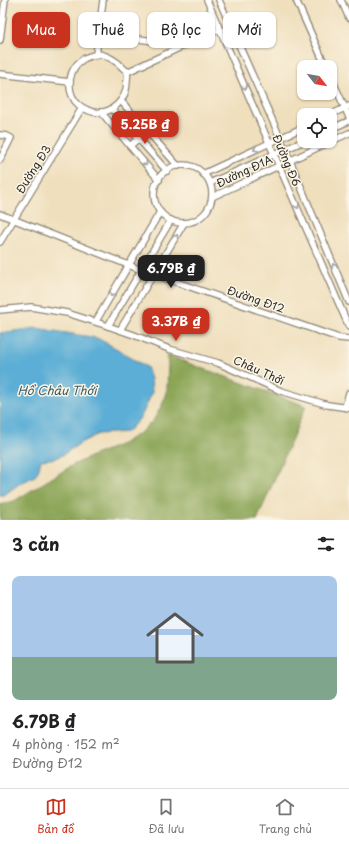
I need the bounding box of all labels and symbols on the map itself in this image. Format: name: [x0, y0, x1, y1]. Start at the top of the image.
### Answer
north arrow: [297, 60, 337, 100]
one-way arrow: [240, 83, 248, 90]
pin: 5.25B ₫: [108, 111, 182, 145]
street label: Đường Đ6: [268, 131, 306, 189]
street label: Đường Đ3: [11, 141, 55, 197]
one-way arrow: [253, 145, 260, 153]
street label: Đường Đ1A: [213, 151, 275, 191]
one-way arrow: [140, 158, 147, 166]
one-way arrow: [292, 203, 300, 210]
one-way arrow: [172, 234, 179, 241]
pin: 6.79B ₫: [134, 255, 208, 289]
one-way arrow: [331, 262, 339, 270]
street label: Đường Đ12: [225, 281, 287, 317]
one-way arrow: [109, 290, 116, 297]
pin: 3.37B ₫: [139, 308, 213, 342]
street label: Châu Thới: [231, 351, 287, 389]
water label: Hồ Châu Thới: [17, 381, 98, 399]

